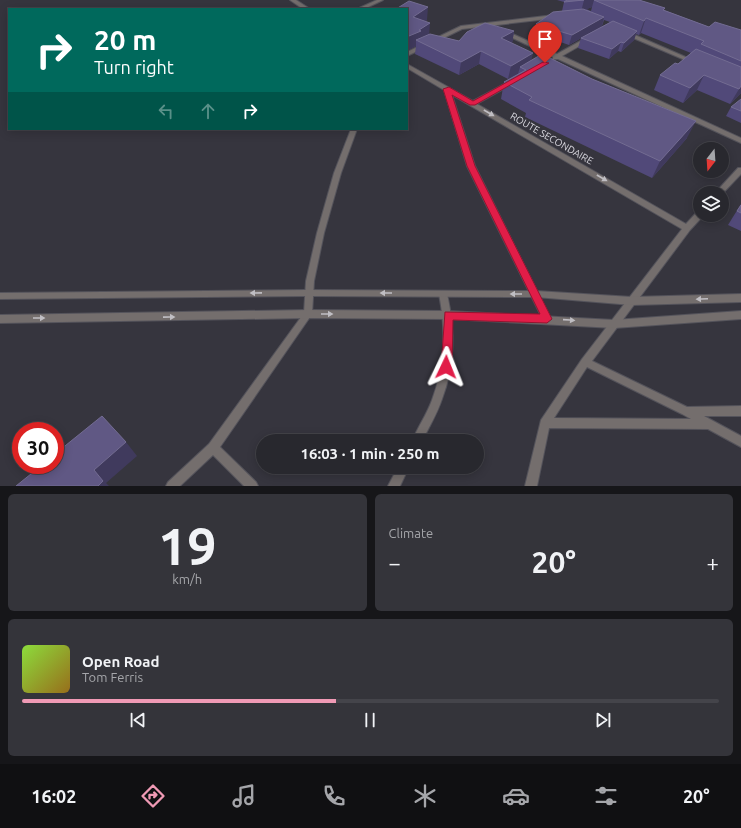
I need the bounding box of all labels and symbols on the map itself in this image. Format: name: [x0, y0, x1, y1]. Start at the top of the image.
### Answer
pin: [528, 22, 562, 63]
one-way arrow: [483, 110, 495, 117]
street label: ROUTE SECONDAIRE: [508, 110, 595, 167]
north arrow: [693, 142, 729, 178]
one-way arrow: [596, 175, 608, 182]
one-way arrow: [249, 290, 262, 296]
one-way arrow: [379, 290, 392, 296]
one-way arrow: [509, 291, 522, 297]
one-way arrow: [695, 296, 708, 302]
one-way arrow: [321, 311, 334, 317]
one-way arrow: [163, 314, 176, 320]
one-way arrow: [33, 315, 45, 322]
one-way arrow: [563, 317, 575, 324]
position arrow: [425, 346, 467, 388]
speed limit sign: 30: [12, 422, 64, 474]

